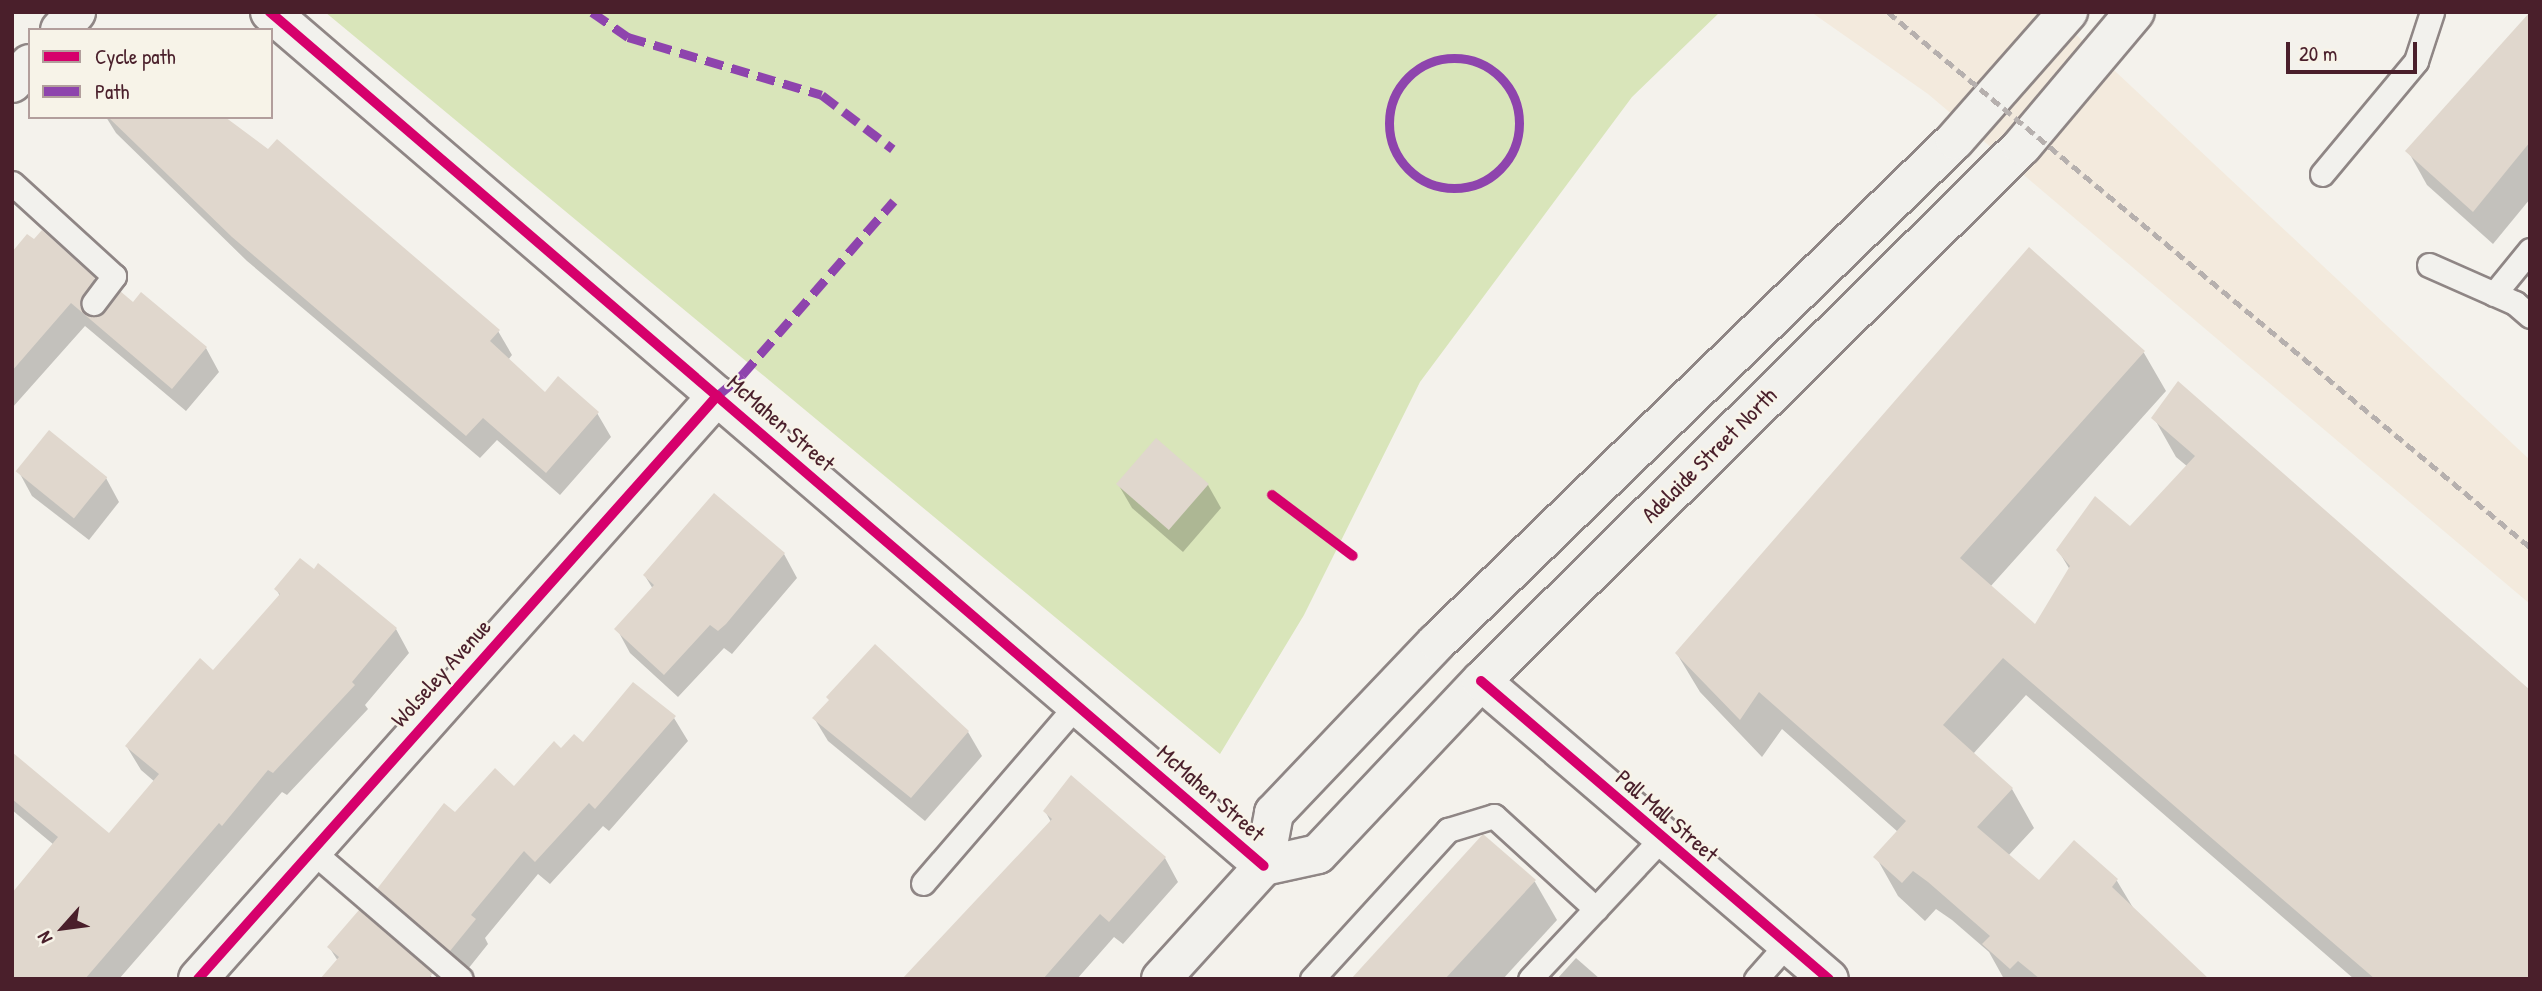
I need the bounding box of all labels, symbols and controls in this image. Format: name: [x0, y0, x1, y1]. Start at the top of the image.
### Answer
legend: [28, 28, 273, 119]
scale bar: [2290, 28, 2421, 72]
text: 20 m: [2299, 39, 2337, 68]
text: Cycle path: [95, 42, 176, 71]
text: Path: [95, 77, 129, 106]
street label: McMahen Street: [722, 369, 840, 477]
street label: Adelaide Street North: [1636, 382, 1782, 528]
street label: Wolseley Avenue: [385, 613, 497, 733]
street label: McMahen Street: [1152, 739, 1270, 847]
street label: Pall Mall Street: [1610, 764, 1724, 868]
north arrow: [28, 893, 98, 963]
text: N: [31, 927, 58, 948]

